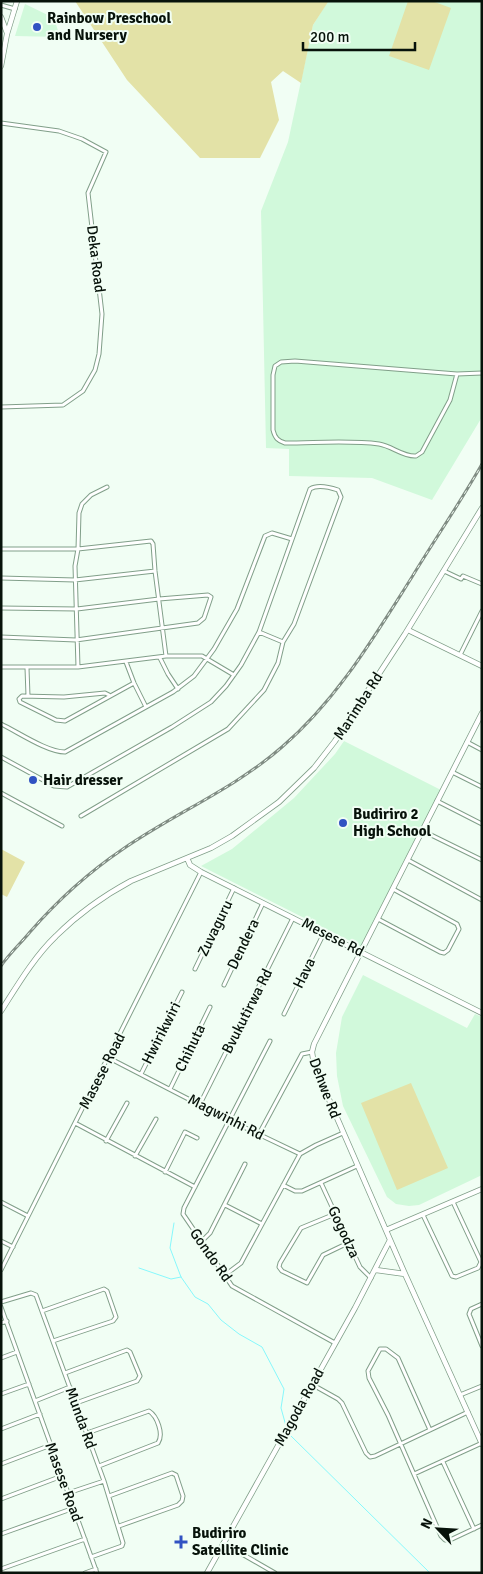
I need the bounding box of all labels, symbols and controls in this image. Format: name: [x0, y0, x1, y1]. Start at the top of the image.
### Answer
place label: Rainbow Preschool and Nursery: [47, 9, 171, 44]
scale bar: [303, 20, 416, 52]
marker: Rainbow Preschool and Nursery: [31, 21, 43, 33]
text: 200 m: [310, 28, 350, 46]
street label: Deka Road: [83, 224, 109, 294]
street label: Marimba Rd: [329, 669, 387, 743]
place label: Hair dresser: [43, 771, 123, 789]
marker: Hair dresser: [27, 774, 39, 786]
place label: Budiriro 2 High School: [353, 805, 432, 840]
marker: Budiriro 2 High School: [337, 817, 349, 829]
street label: Zuvaguru: [194, 897, 236, 959]
street label: Mesese Rd: [299, 914, 367, 960]
street label: Dendera: [223, 916, 263, 972]
street label: Hava: [289, 955, 319, 991]
street label: Bvukutirwa Rd: [218, 965, 276, 1057]
street label: Hwirikwiri: [138, 999, 184, 1067]
street label: Chihuta: [171, 1021, 209, 1075]
street label: Masese Road: [75, 1030, 129, 1112]
street label: Dehwe Rd: [305, 1055, 345, 1121]
street label: Magwinhi Rd: [185, 1090, 267, 1144]
street label: Gogodza: [324, 1203, 364, 1261]
street label: Gondo Rd: [186, 1225, 236, 1285]
street label: Magoda Road: [270, 1365, 328, 1449]
street label: Munda Rd: [62, 1385, 100, 1451]
street label: Masese Road: [41, 1440, 87, 1524]
north arrow: [413, 1504, 463, 1554]
text: N: [417, 1516, 436, 1532]
place label: Budiriro Satellite Clinic: [192, 1524, 289, 1559]
marker: Budiriro Satellite Clinic: [174, 1535, 188, 1549]

